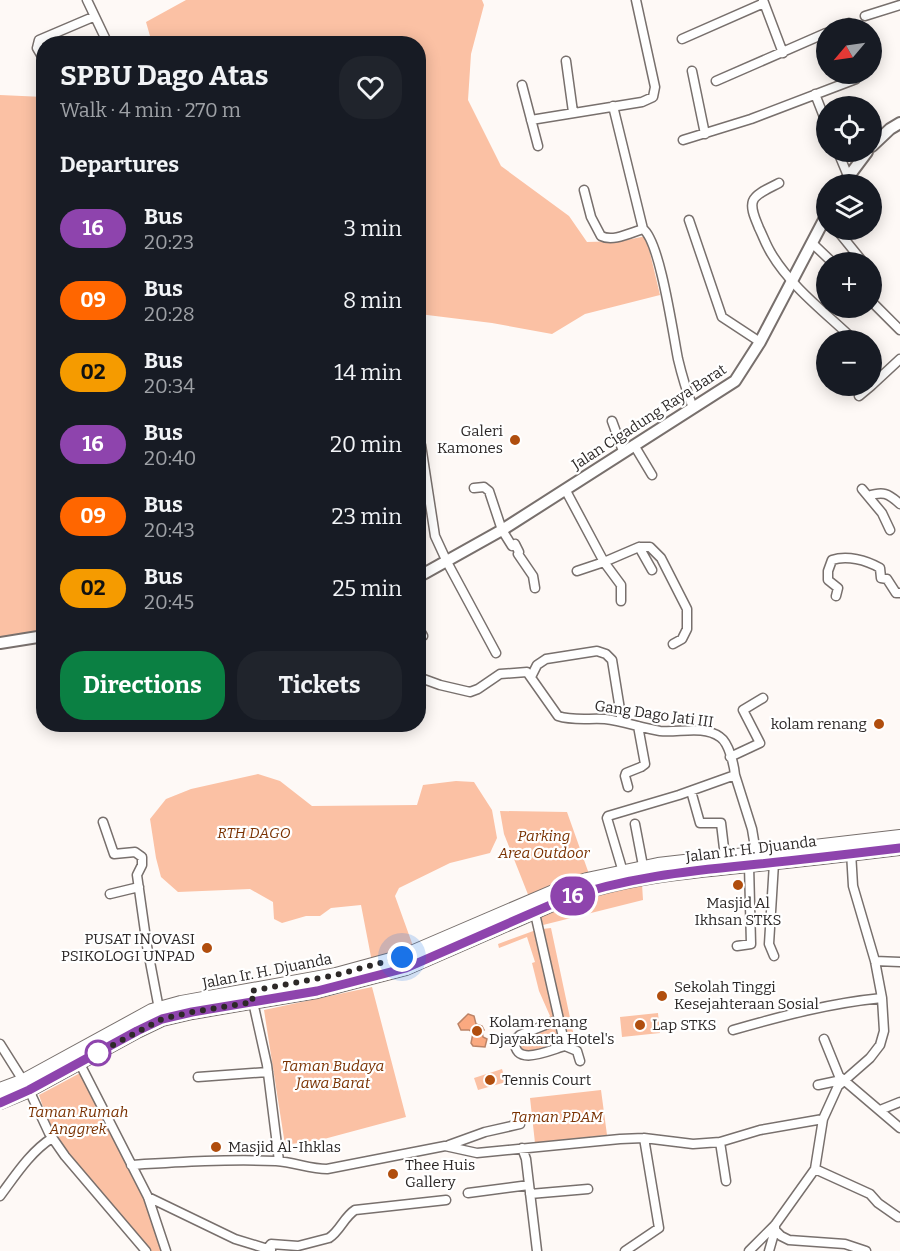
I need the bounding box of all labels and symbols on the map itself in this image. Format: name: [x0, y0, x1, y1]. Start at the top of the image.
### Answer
north arrow: [816, 18, 882, 84]
street label: Jalan Cigadung Raya Barat: [568, 360, 730, 474]
place label: Galeri Kamones: [437, 422, 504, 457]
marker: Galeri Kamones: [508, 433, 522, 447]
street label: Gang Dago Jati III: [593, 697, 715, 731]
place label: kolam renang: [771, 715, 867, 733]
marker: kolam renang: [872, 717, 886, 731]
park label: RTH DAGO: [217, 824, 291, 842]
park label: Parking Area Outdoor: [497, 827, 591, 862]
street label: Jalan Ir. H. Djuanda: [684, 832, 817, 866]
line badge: 16: [546, 876, 600, 916]
marker: Masjid Al Ikhsan STKS: [731, 878, 745, 892]
place label: Masjid Al Ikhsan STKS: [695, 894, 781, 929]
place label: PUSAT INOVASI PSIKOLOGI UNPAD: [61, 930, 195, 965]
marker: PUSAT INOVASI PSIKOLOGI UNPAD: [200, 941, 214, 955]
your location: [387, 942, 417, 972]
street label: Jalan Ir. H. Djuanda: [200, 950, 333, 993]
place label: Sekolah Tinggi Kesejahteraan Sosial: [674, 978, 819, 1013]
marker: Sekolah Tinggi Kesejahteraan Sosial: [655, 989, 669, 1003]
place label: Kolam renang Djayakarta Hotel's: [489, 1013, 614, 1048]
place label: Lap STKS: [652, 1016, 716, 1034]
marker: Lap STKS: [633, 1018, 647, 1032]
marker: Kolam renang Djayakarta Hotel's: [470, 1024, 484, 1038]
unlabelled marker: [85, 1040, 111, 1066]
park label: Taman Budaya Jawa Barat: [282, 1057, 384, 1092]
place label: Tennis Court: [502, 1071, 592, 1089]
marker: Tennis Court: [483, 1073, 497, 1087]
park label: Taman Rumah Anggrek: [28, 1103, 128, 1138]
park label: Taman PDAM: [511, 1108, 604, 1126]
place label: Masjid Al-Ihklas: [228, 1138, 341, 1156]
marker: Masjid Al-Ihklas: [209, 1140, 223, 1154]
place label: Thee Huis Gallery: [405, 1156, 475, 1191]
marker: Thee Huis Gallery: [386, 1167, 400, 1181]

